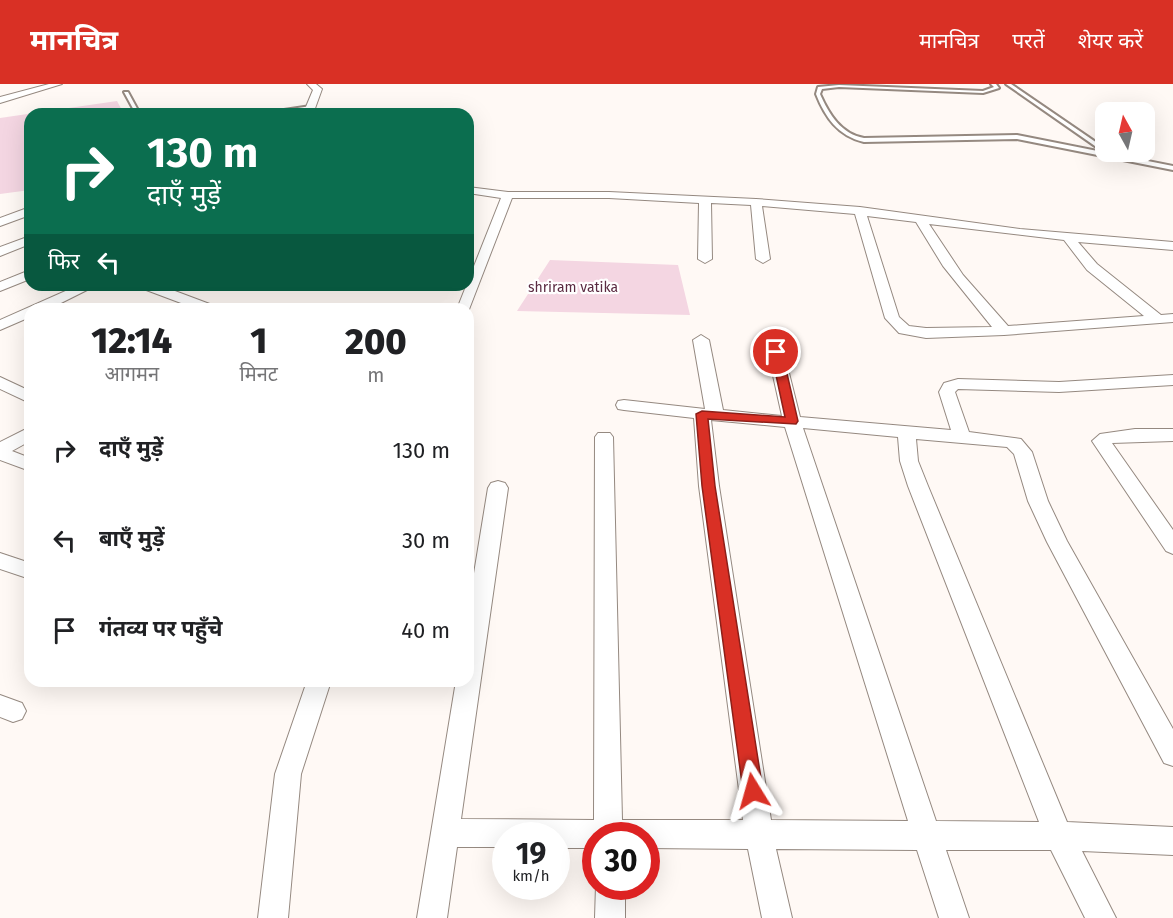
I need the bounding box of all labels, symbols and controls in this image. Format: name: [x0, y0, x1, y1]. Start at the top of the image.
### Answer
text: मानचित्र: [30, 24, 118, 57]
text: मानचित्र: [919, 28, 979, 54]
text: परतें: [1012, 28, 1045, 54]
text: शेयर करें: [1078, 28, 1143, 54]
north arrow: [1095, 102, 1155, 162]
map controls: [1095, 102, 1155, 162]
text: 130 m: [147, 128, 258, 178]
icon: right: [48, 132, 126, 210]
text: दाएँ मुड़ें: [147, 179, 221, 211]
icon: left: [92, 246, 125, 279]
text: फिर: [48, 248, 80, 275]
park label: shriram vatika: [528, 279, 618, 296]
text: 12:14: [91, 319, 172, 363]
text: 1: [250, 319, 267, 363]
text: 200: [345, 320, 407, 364]
pin: [750, 326, 801, 377]
icon: arrive: [759, 335, 792, 368]
text: आगमन: [104, 362, 159, 386]
text: मिनट: [240, 362, 278, 386]
text: m: [367, 363, 384, 387]
icon: right: [48, 434, 81, 467]
text: दाएँ मुड़ें: [99, 435, 163, 462]
text: 130 m: [393, 437, 450, 464]
icon: left: [48, 524, 81, 557]
text: बाएँ मुड़ें: [99, 525, 165, 552]
text: 30 m: [402, 527, 450, 554]
icon: arrive: [48, 614, 81, 647]
text: गंतव्य पर पहुँचे: [99, 615, 223, 642]
text: 40 m: [401, 617, 450, 644]
position arrow: [721, 759, 785, 823]
speed limit sign: 30: [582, 822, 660, 900]
text: 19: [516, 836, 546, 872]
text: km/h: [512, 867, 550, 885]

